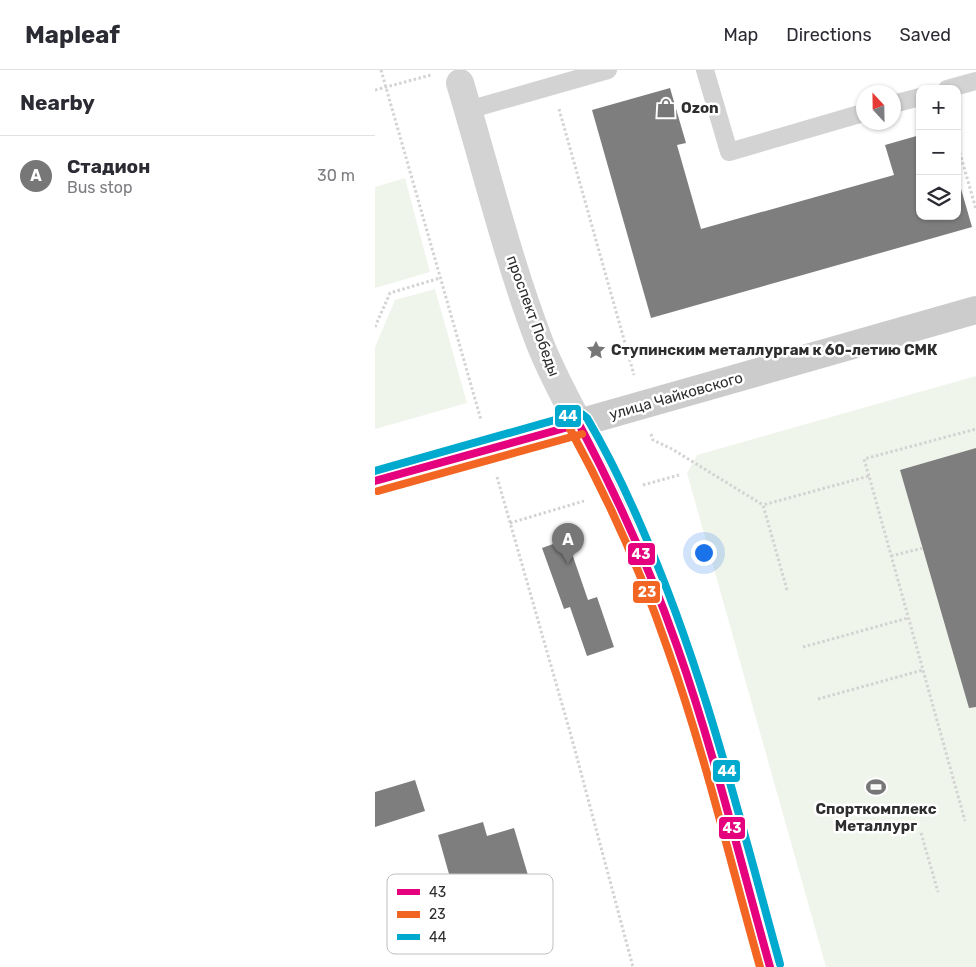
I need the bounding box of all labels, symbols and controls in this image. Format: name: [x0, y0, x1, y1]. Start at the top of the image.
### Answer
text: Mapleaf: [25, 21, 120, 49]
text: Map: [723, 24, 758, 46]
text: Directions: [786, 24, 872, 46]
text: Saved: [900, 24, 951, 46]
north arrow: [856, 85, 901, 130]
map controls: [916, 85, 961, 220]
button: +: [916, 85, 961, 130]
text: Nearby: [20, 90, 95, 115]
shop icon: Ozon: [655, 97, 677, 119]
place label: Ozon: [681, 99, 719, 117]
button: −: [916, 130, 961, 175]
text: Стадион: [67, 155, 150, 178]
text: A: [30, 166, 42, 185]
text: 30 m: [317, 166, 355, 185]
button: layers: [916, 175, 961, 220]
text: Bus stop: [67, 178, 133, 197]
street label: проспект Победы: [503, 253, 563, 379]
place icon: Ступинским металлургам к 60-летию СМК: [585, 339, 607, 361]
place label: Ступинским металлургам к 60-летию СМК: [611, 341, 938, 359]
street label: улица Чайковского: [607, 368, 745, 424]
line badge: 44: [554, 404, 582, 428]
text: 44: [558, 408, 578, 425]
pin: A: [552, 523, 584, 564]
your location: [691, 540, 717, 566]
line badge: 43: [627, 542, 656, 566]
text: 43: [632, 546, 650, 563]
line badge: 23: [632, 580, 661, 604]
text: 23: [638, 584, 656, 601]
line badge: 44: [712, 759, 741, 783]
text: 44: [717, 763, 737, 780]
sports icon: Спорткомплекс Металлург: [865, 776, 887, 798]
place label: Спорткомплекс Металлург: [816, 800, 937, 835]
line badge: 43: [718, 816, 746, 840]
text: 43: [723, 820, 741, 837]
legend: [387, 874, 553, 954]
text: 43: [429, 884, 446, 901]
text: 23: [429, 906, 446, 923]
text: 44: [429, 929, 447, 946]

